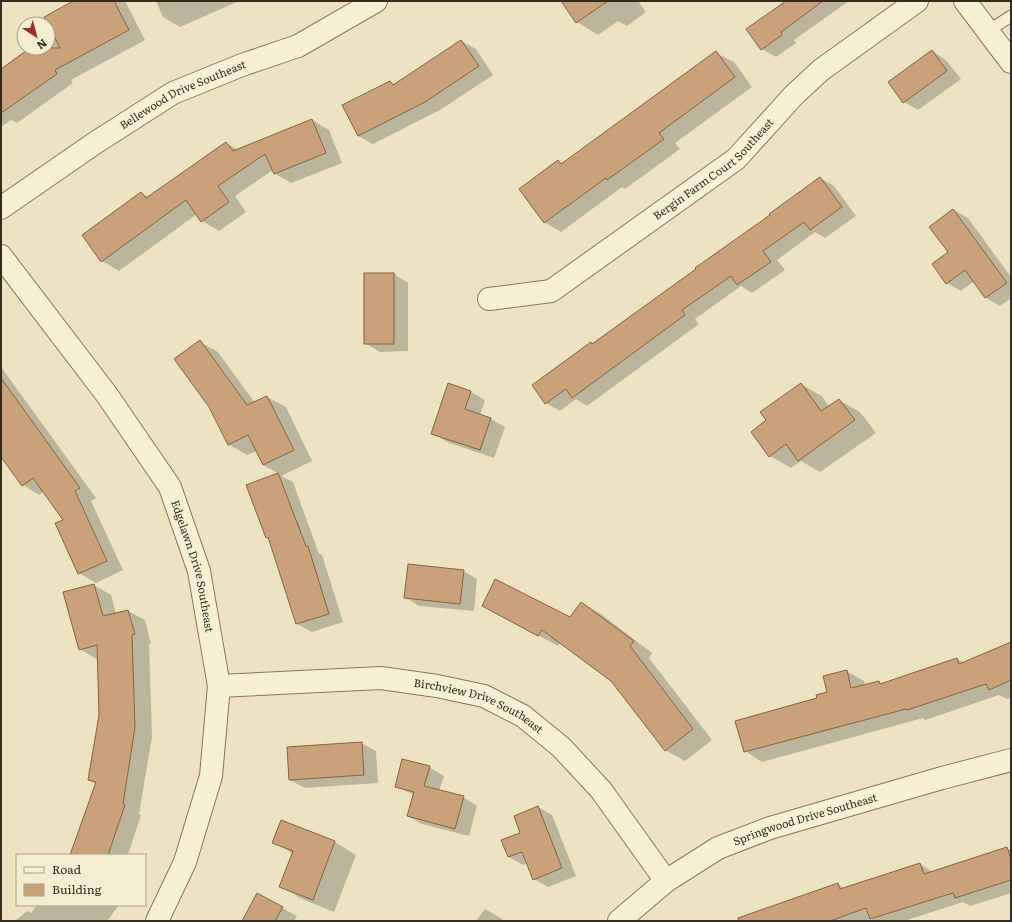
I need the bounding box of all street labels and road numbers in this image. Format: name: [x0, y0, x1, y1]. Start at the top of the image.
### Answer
street label: Bellewood Drive Southeast: [116, 55, 248, 132]
street label: Bergin Farm Court Southeast: [649, 114, 777, 223]
street label: Edgelawn Drive Southeast: [168, 498, 219, 634]
street label: Birchview Drive Southeast: [413, 674, 548, 737]
street label: Springwood Drive Southeast: [730, 788, 879, 849]

